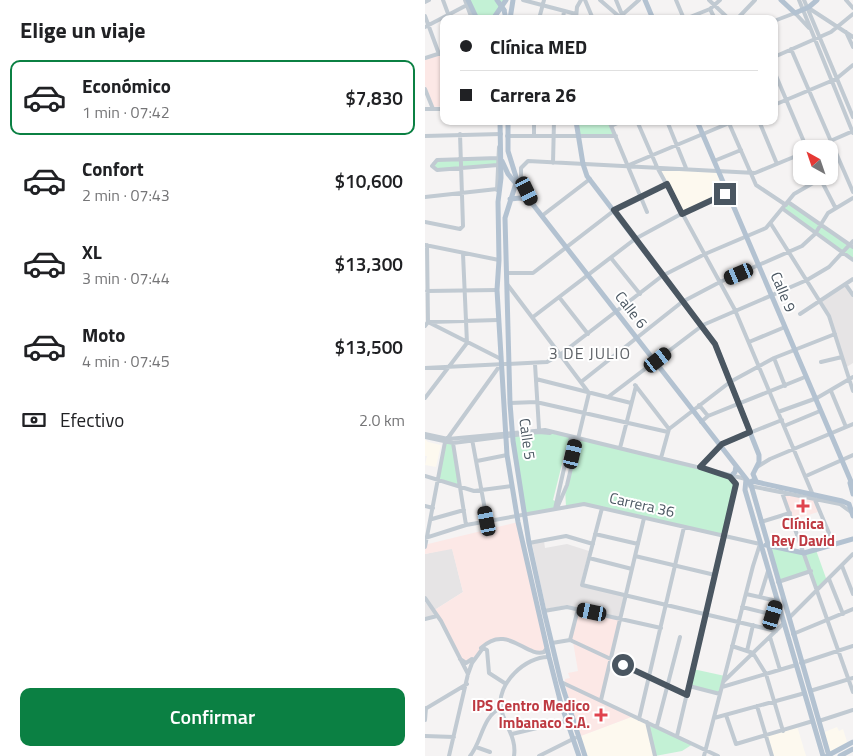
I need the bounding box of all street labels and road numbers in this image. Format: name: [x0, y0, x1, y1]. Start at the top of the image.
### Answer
street label: Calle 9: [765, 268, 802, 316]
street label: Calle 6: [609, 286, 653, 333]
street label: Calle 5: [513, 417, 542, 461]
street label: Carrera 36: [607, 486, 677, 523]

